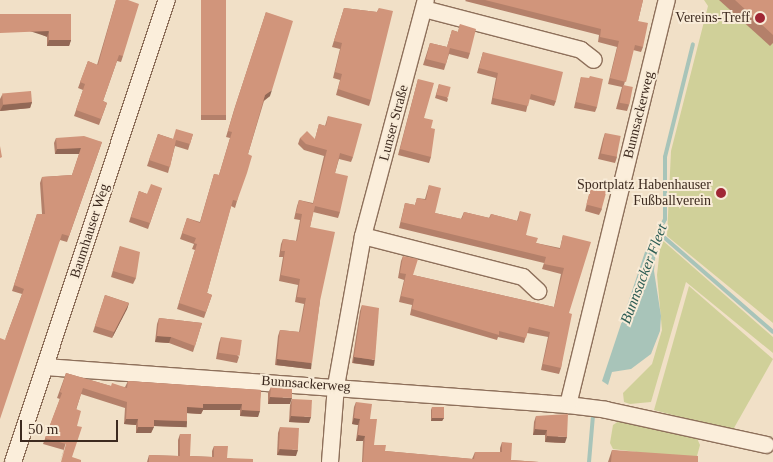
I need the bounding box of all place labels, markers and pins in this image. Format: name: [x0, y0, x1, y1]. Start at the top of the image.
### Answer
place label: Vereins-Treff: [675, 10, 750, 26]
marker: Vereins-Treff: [754, 12, 766, 24]
place label: Sportplatz Habenhauser Fußballverein: [577, 177, 711, 210]
marker: Sportplatz Habenhauser Fußballverein: [715, 187, 727, 199]

